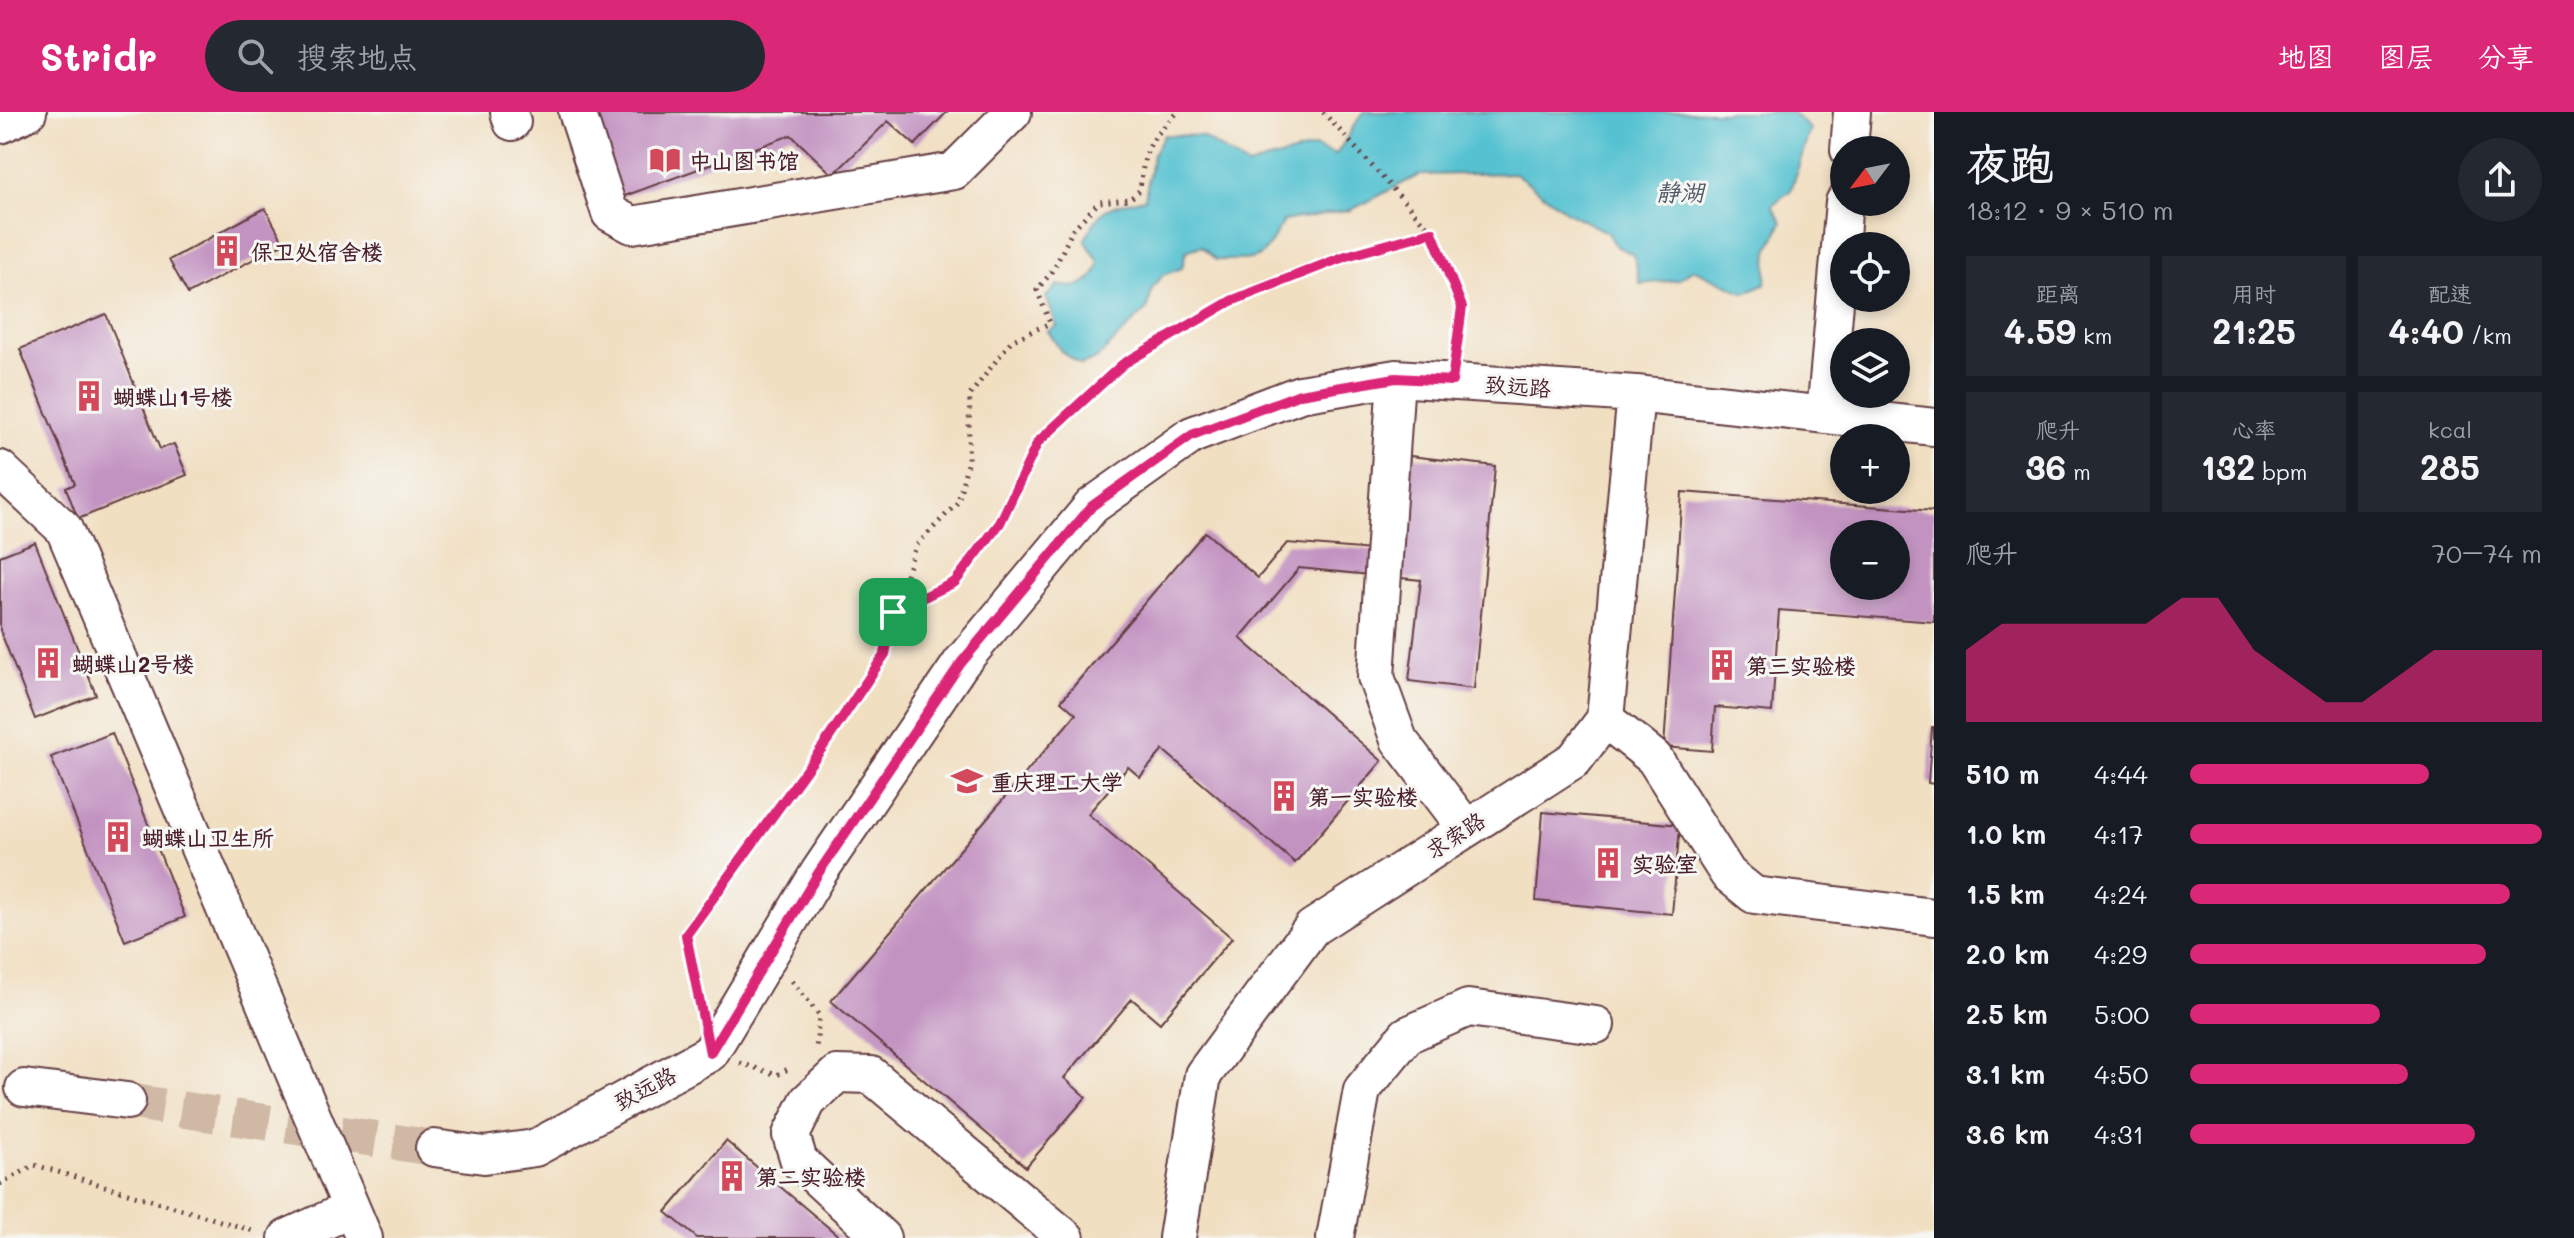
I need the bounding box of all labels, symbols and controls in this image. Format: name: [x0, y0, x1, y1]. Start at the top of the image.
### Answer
search box: [205, 20, 765, 92]
text: Stridr: [40, 31, 157, 81]
icon: search: [233, 34, 277, 78]
text: 搜索地点: [297, 36, 417, 76]
text: 地图: [2278, 38, 2334, 74]
text: 图层: [2378, 38, 2434, 74]
text: 分享: [2478, 38, 2534, 74]
text: 夜跑: [1966, 134, 2054, 191]
north arrow: [1830, 136, 1910, 216]
map controls: [1830, 136, 1910, 600]
button: share: [2458, 138, 2542, 222]
library icon: 中山图书馆: [648, 143, 682, 177]
place label: 中山图书馆: [689, 146, 799, 175]
water label: 静湖: [1656, 176, 1707, 207]
text: 18:12 · 9 × 510 m: [1966, 193, 2173, 227]
button: locate: [1830, 232, 1910, 312]
building icon: 保卫处宿舍楼: [210, 234, 244, 268]
place label: 保卫处宿舍楼: [251, 237, 383, 266]
text: 距离: [2036, 279, 2080, 308]
text: 用时: [2232, 279, 2276, 308]
text: 配速: [2428, 279, 2472, 308]
text: 4.59: [2004, 308, 2076, 353]
text: 21:25: [2212, 308, 2296, 353]
text: 4:40: [2388, 308, 2464, 353]
text: km: [2076, 321, 2112, 350]
text: /km: [2464, 321, 2512, 350]
button: layers: [1830, 328, 1910, 408]
street label: 致远路: [1484, 369, 1552, 403]
building icon: 蝴蝶山1号楼: [72, 379, 106, 413]
place label: 蝴蝶山1号楼: [113, 382, 233, 411]
text: 爬升: [2036, 415, 2080, 444]
text: 心率: [2232, 415, 2276, 444]
text: kcal: [2428, 415, 2472, 444]
button: +: [1830, 424, 1910, 504]
text: 36: [2025, 444, 2066, 489]
text: 132: [2201, 444, 2255, 489]
text: 285: [2420, 444, 2480, 489]
text: m: [2066, 457, 2091, 486]
text: bpm: [2255, 457, 2307, 486]
button: −: [1830, 520, 1910, 600]
text: 爬升: [1966, 536, 2018, 570]
text: 70–74 m: [2431, 536, 2542, 570]
pin: [859, 578, 927, 646]
icon: arrive: [871, 590, 915, 634]
building icon: 蝴蝶山2号楼: [31, 646, 65, 680]
building icon: 第三实验楼: [1705, 648, 1739, 682]
place label: 蝴蝶山2号楼: [72, 649, 194, 678]
place label: 第三实验楼: [1746, 651, 1856, 680]
text: 510 m: [1966, 757, 2039, 791]
text: 4:44: [2094, 757, 2148, 791]
school or university icon: 重庆理工大学: [950, 764, 984, 798]
place label: 重庆理工大学: [991, 767, 1123, 796]
building icon: 第一实验楼: [1267, 779, 1301, 813]
place label: 第一实验楼: [1308, 782, 1418, 811]
street label: 求索路: [1419, 805, 1491, 865]
text: 1.0 km: [1966, 817, 2046, 851]
text: 4:17: [2094, 817, 2143, 851]
building icon: 蝴蝶山卫生所: [101, 820, 135, 854]
place label: 蝴蝶山卫生所: [142, 823, 274, 852]
building icon: 实验室: [1591, 846, 1625, 880]
place label: 实验室: [1632, 849, 1698, 878]
text: 1.5 km: [1966, 877, 2045, 911]
text: 4:24: [2094, 877, 2147, 911]
text: 2.0 km: [1966, 937, 2049, 971]
text: 4:29: [2094, 937, 2147, 971]
text: 2.5 km: [1966, 997, 2048, 1031]
text: 5:00: [2094, 997, 2149, 1031]
text: 3.1 km: [1966, 1057, 2045, 1091]
text: 4:50: [2094, 1057, 2149, 1091]
street label: 致远路: [609, 1060, 681, 1116]
text: 3.6 km: [1966, 1117, 2049, 1151]
text: 4:31: [2094, 1117, 2144, 1151]
building icon: 第二实验楼: [715, 1159, 749, 1193]
place label: 第二实验楼: [756, 1162, 866, 1191]

